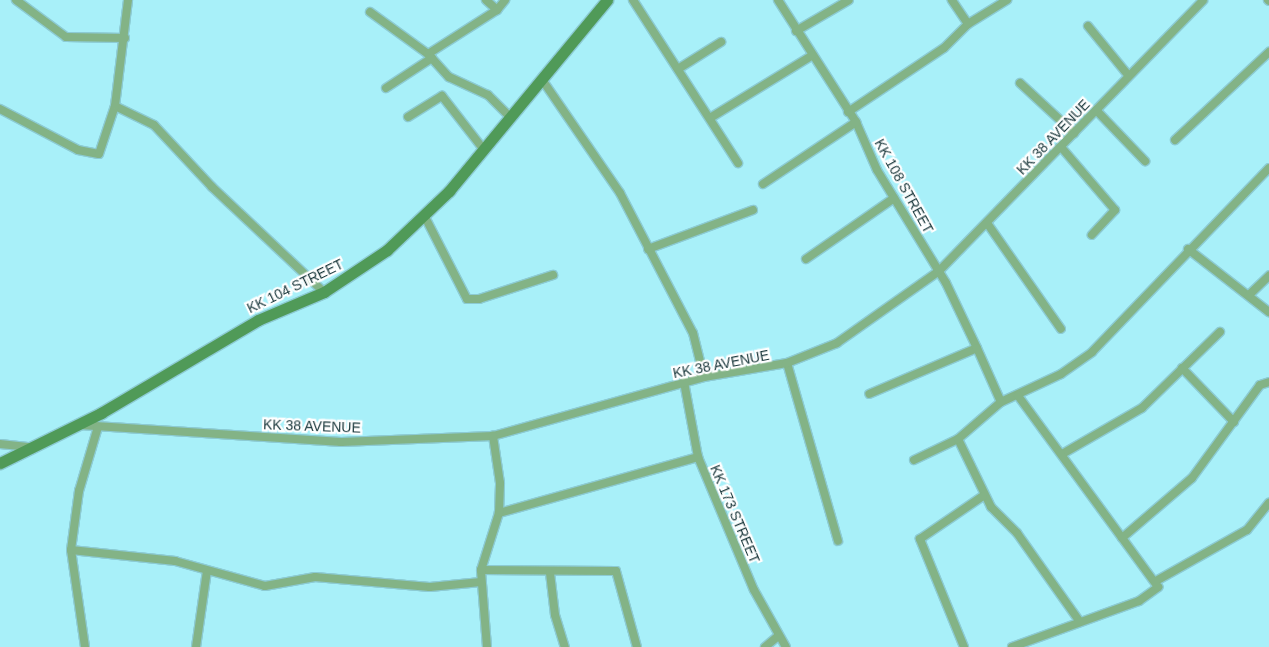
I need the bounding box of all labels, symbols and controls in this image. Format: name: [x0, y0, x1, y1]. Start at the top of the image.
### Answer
street label: KK 38 AVENUE: [1013, 96, 1093, 178]
street label: KK 108 STREET: [871, 136, 937, 236]
street label: KK 104 STREET: [244, 255, 346, 317]
street label: KK 38 AVENUE: [671, 346, 771, 382]
street label: KK 38 AVENUE: [262, 416, 362, 436]
street label: KK 173 STREET: [707, 462, 763, 566]

